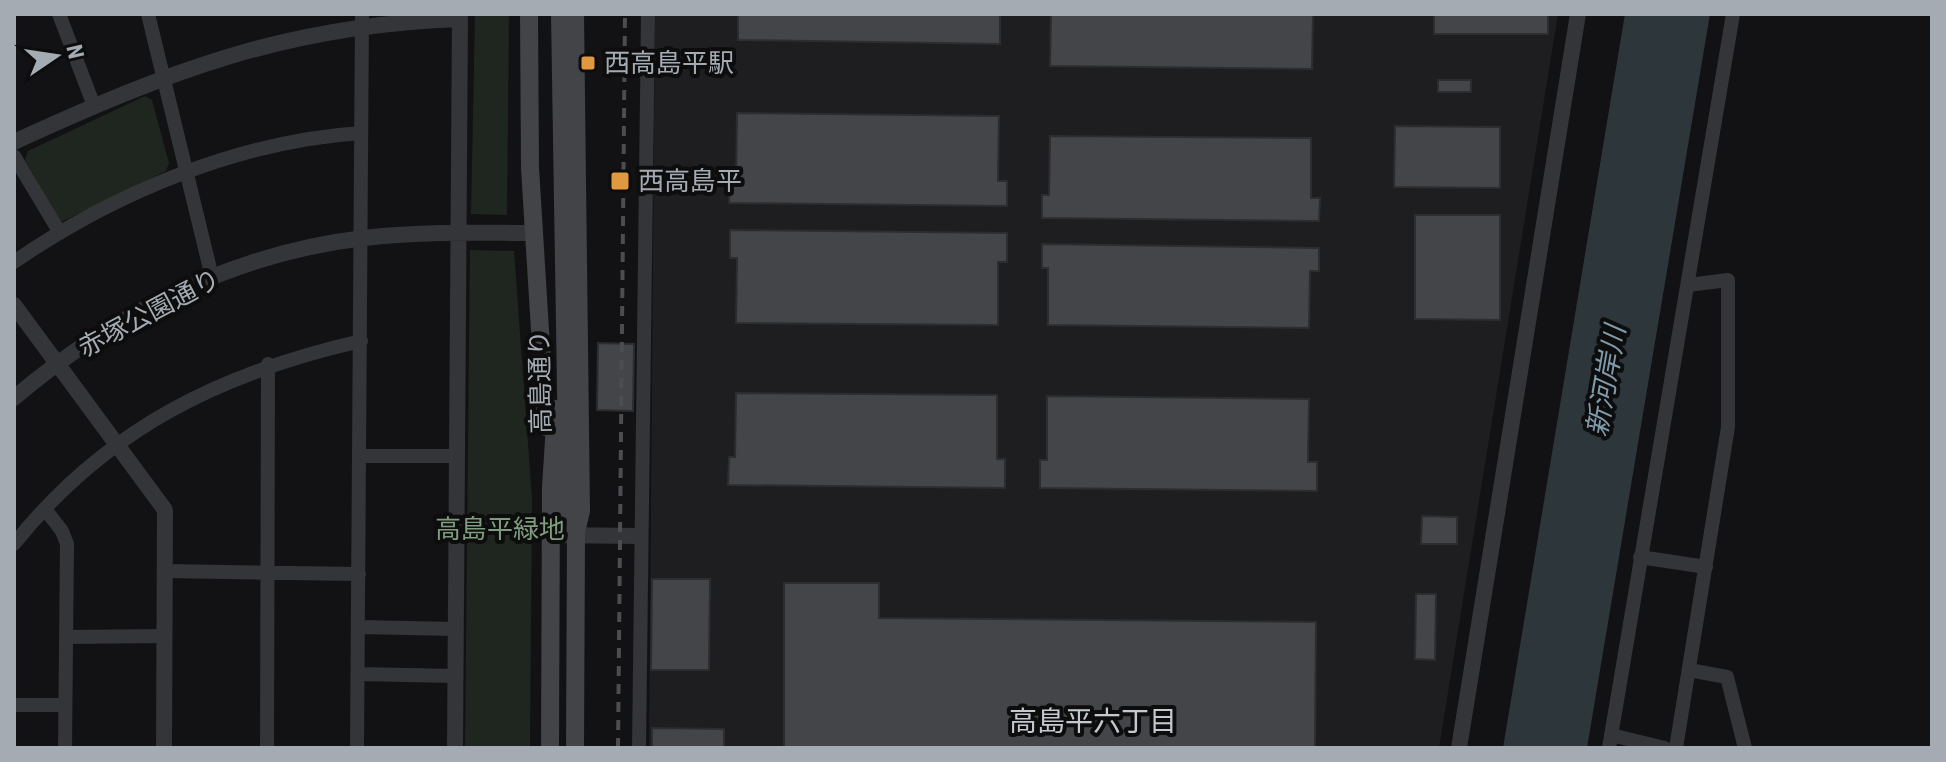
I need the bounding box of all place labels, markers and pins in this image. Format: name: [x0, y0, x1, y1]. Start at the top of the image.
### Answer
place label: 西高島平駅: [604, 48, 734, 78]
marker: 西高島平駅: [579, 54, 597, 72]
place label: 西高島平: [638, 166, 742, 196]
marker: 西高島平: [609, 170, 631, 192]

